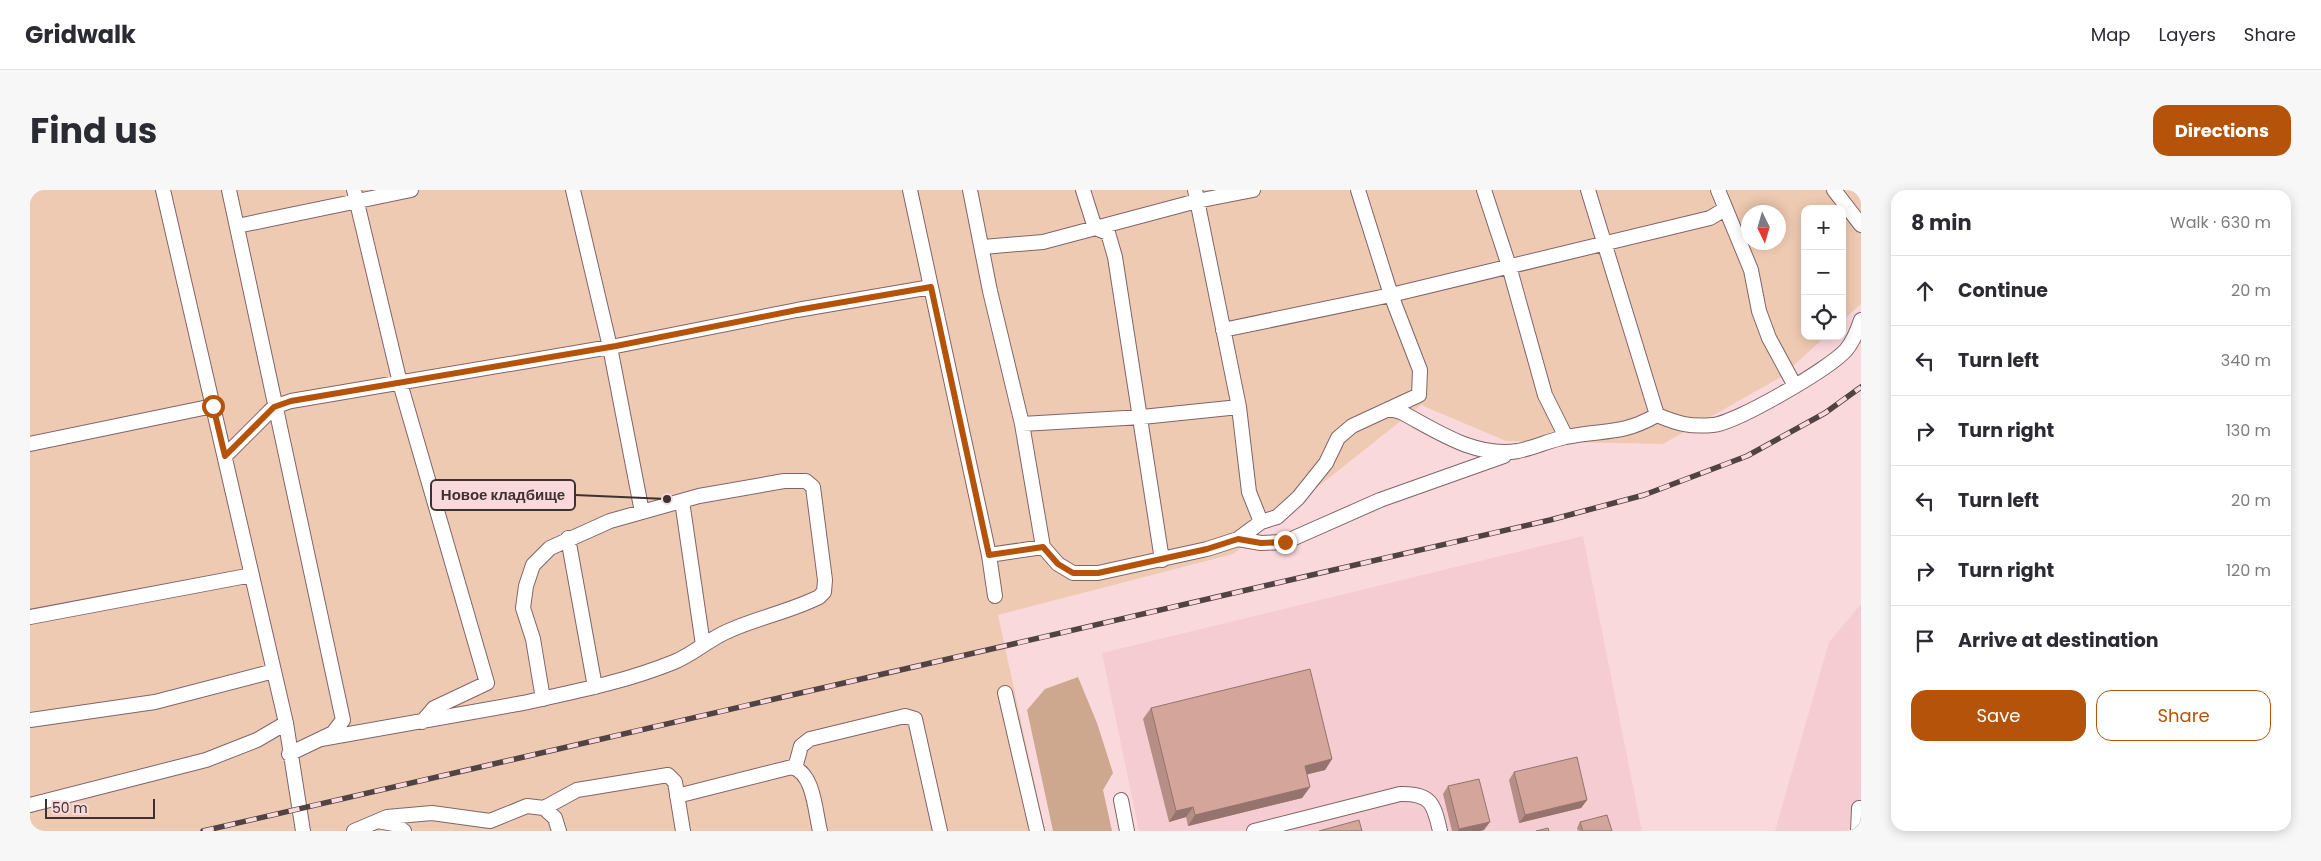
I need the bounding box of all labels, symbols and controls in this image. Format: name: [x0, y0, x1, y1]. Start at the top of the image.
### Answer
text: Gridwalk: [25, 18, 136, 51]
text: Map: [2091, 22, 2131, 47]
text: Layers: [2159, 22, 2216, 47]
text: Share: [2244, 22, 2296, 47]
button: Directions: [2153, 105, 2291, 156]
text: Find us: [30, 106, 157, 155]
north arrow: [1741, 205, 1786, 250]
map controls: [1801, 205, 1846, 340]
button: +: [1801, 205, 1846, 250]
text: 8 min: [1911, 208, 1972, 237]
text: Walk · 630 m: [2170, 211, 2271, 234]
button: −: [1801, 250, 1846, 295]
icon: ahead: [1911, 277, 1939, 305]
text: Continue: [1958, 277, 2048, 304]
text: 20 m: [2231, 279, 2271, 302]
button: locate: [1801, 295, 1846, 340]
icon: left: [1911, 347, 1939, 375]
text: Turn left: [1958, 347, 2039, 374]
text: 340 m: [2221, 349, 2271, 372]
route start: [202, 395, 225, 418]
icon: right: [1911, 417, 1939, 445]
text: Turn right: [1958, 417, 2054, 444]
text: 130 m: [2226, 419, 2271, 442]
callout: Новое кладбище: [431, 480, 575, 510]
text: Новое кладбище: [441, 484, 565, 505]
icon: left: [1911, 487, 1939, 515]
text: Turn left: [1958, 487, 2039, 514]
text: 20 m: [2231, 489, 2271, 512]
route end: [1274, 531, 1297, 554]
icon: right: [1911, 557, 1939, 585]
text: Turn right: [1958, 557, 2054, 584]
text: 120 m: [2226, 559, 2271, 582]
icon: arrive: [1911, 627, 1939, 655]
text: Arrive at destination: [1958, 627, 2159, 654]
button: Save: [1911, 690, 2086, 741]
button: Share: [2096, 690, 2271, 741]
scale bar: [45, 796, 155, 819]
text: 50 m: [52, 798, 88, 818]

